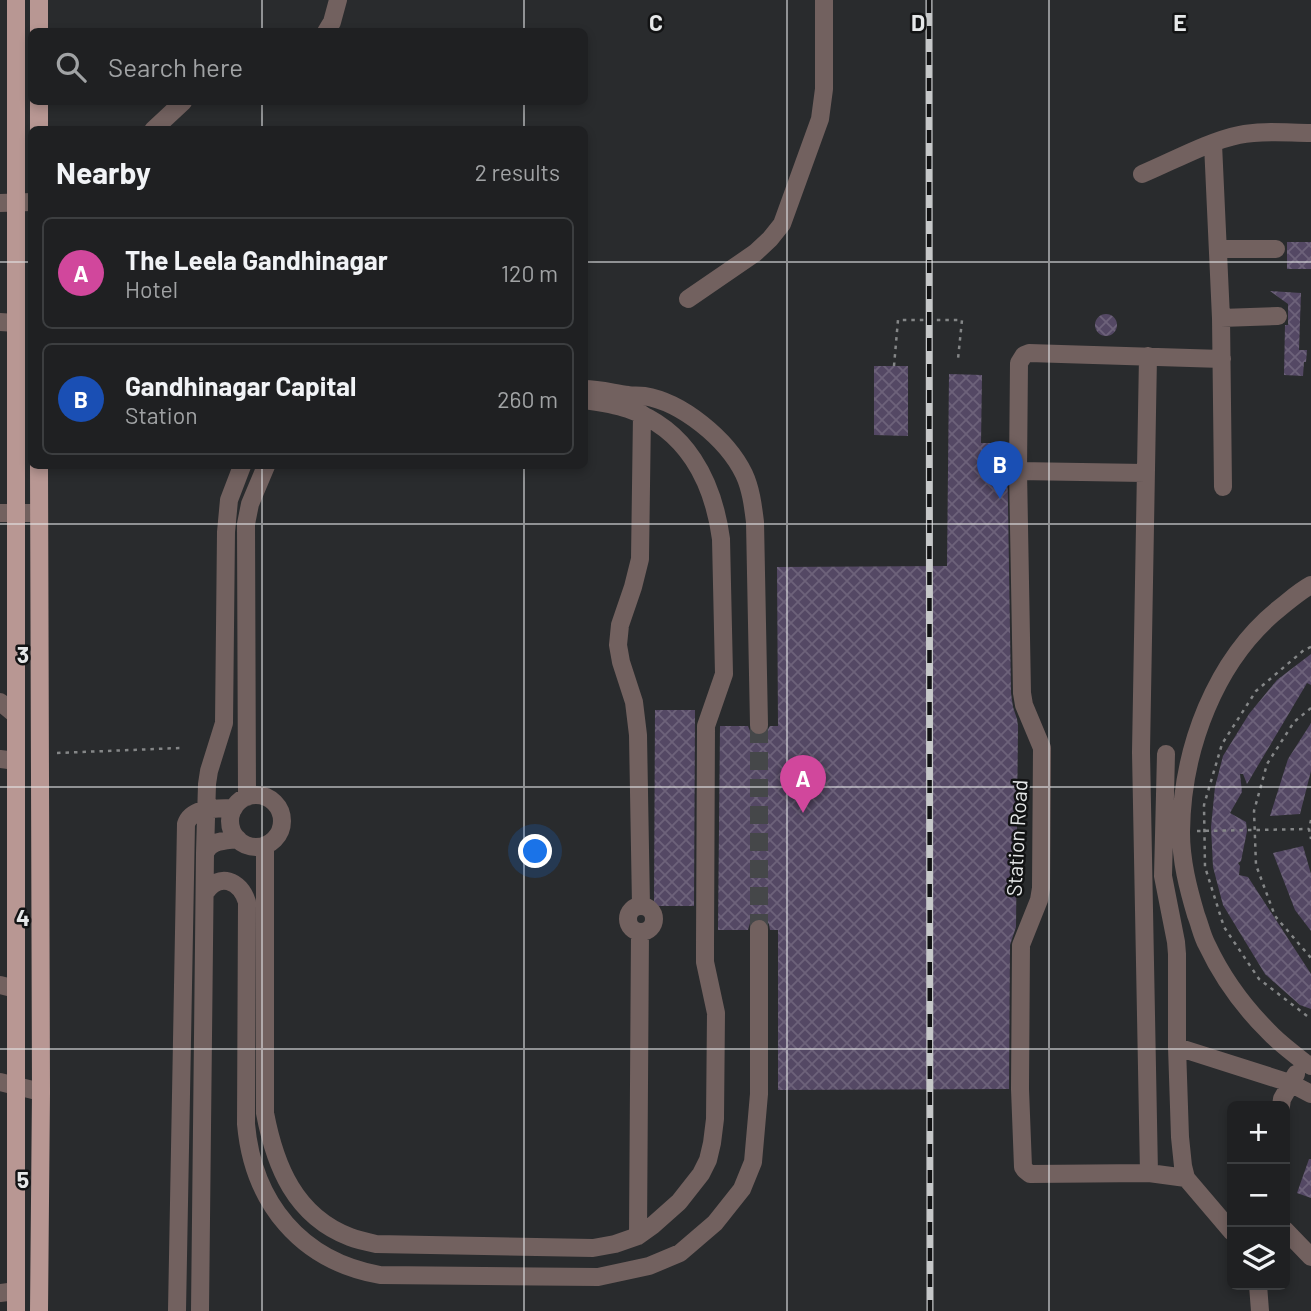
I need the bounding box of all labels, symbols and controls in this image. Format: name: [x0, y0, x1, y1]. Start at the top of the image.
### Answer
text: C: [649, 8, 663, 36]
text: D: [911, 8, 925, 36]
text: E: [1173, 8, 1187, 36]
search box: [28, 28, 588, 105]
icon: search: [52, 48, 90, 86]
text: Search here: [108, 51, 243, 82]
text: Nearby: [56, 154, 151, 190]
text: 2 results: [475, 158, 560, 186]
text: The Leela Gandhinagar: [125, 244, 388, 275]
text: A: [73, 259, 89, 287]
text: 120 m: [501, 259, 558, 287]
text: Hotel: [125, 275, 178, 303]
text: Gandhinagar Capital: [125, 370, 356, 401]
text: B: [74, 385, 88, 413]
text: 260 m: [497, 385, 558, 413]
text: Station: [125, 401, 198, 429]
pin: B: [977, 441, 1023, 499]
text: 3: [17, 640, 29, 668]
pin: A: [780, 755, 826, 813]
street label: Station Road: [1000, 779, 1032, 897]
your location: [518, 834, 552, 868]
text: 4: [16, 903, 30, 931]
map controls: [1227, 1101, 1290, 1290]
button: +: [1227, 1101, 1290, 1164]
button: −: [1227, 1164, 1290, 1227]
text: 5: [17, 1165, 29, 1193]
button: layers: [1227, 1227, 1290, 1290]

